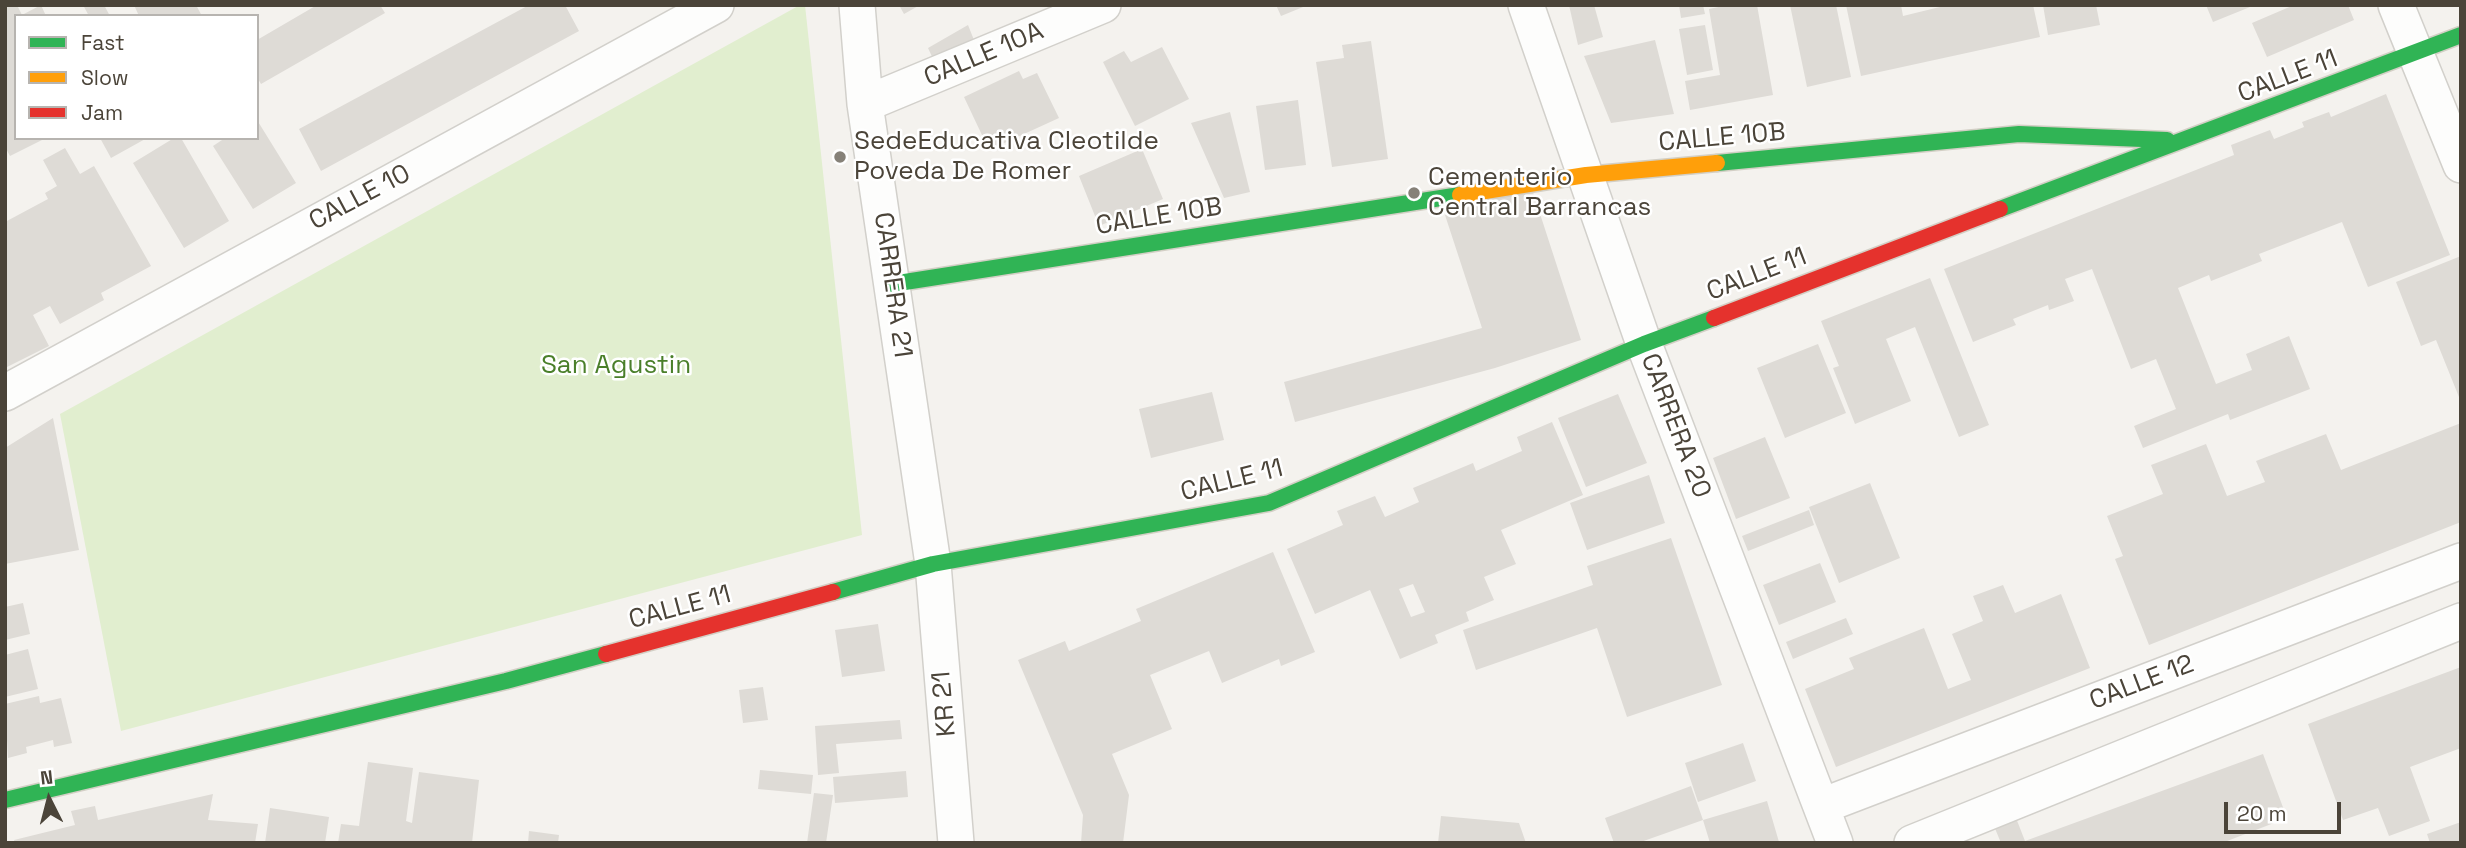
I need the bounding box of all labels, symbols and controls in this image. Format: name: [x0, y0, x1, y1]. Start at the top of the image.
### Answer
legend: [14, 14, 259, 140]
street label: CALLE 10A: [920, 16, 1048, 94]
text: Fast: [81, 29, 125, 56]
street label: CALLE 11: [2234, 44, 2342, 110]
text: Slow: [81, 64, 129, 91]
text: Jam: [81, 99, 123, 126]
street label: CALLE 10B: [1657, 117, 1787, 159]
place label: SedeEducativa Cleotilde Poveda De Romer: [854, 126, 1159, 188]
marker: SedeEducativa Cleotilde Poveda De Romer: [832, 149, 848, 165]
street label: CALLE 10: [304, 158, 416, 238]
place label: Cementerio Central Barrancas: [1428, 162, 1651, 224]
marker: Cementerio Central Barrancas: [1406, 185, 1422, 201]
street label: CALLE 10B: [1094, 192, 1224, 242]
street label: CARRERA 21: [866, 210, 918, 360]
street label: CALLE 11: [1703, 242, 1811, 308]
street label: CARRERA 20: [1633, 349, 1717, 503]
park label: San Agustin: [541, 350, 691, 382]
street label: CALLE 11: [1178, 453, 1286, 509]
street label: CALLE 11: [626, 579, 734, 637]
street label: CALLE 12: [2085, 649, 2199, 717]
street label: KR 21: [927, 670, 963, 738]
north arrow: [14, 764, 84, 834]
text: N: [39, 765, 54, 791]
scale bar: [2228, 788, 2345, 832]
text: 20 m: [2237, 800, 2287, 827]

